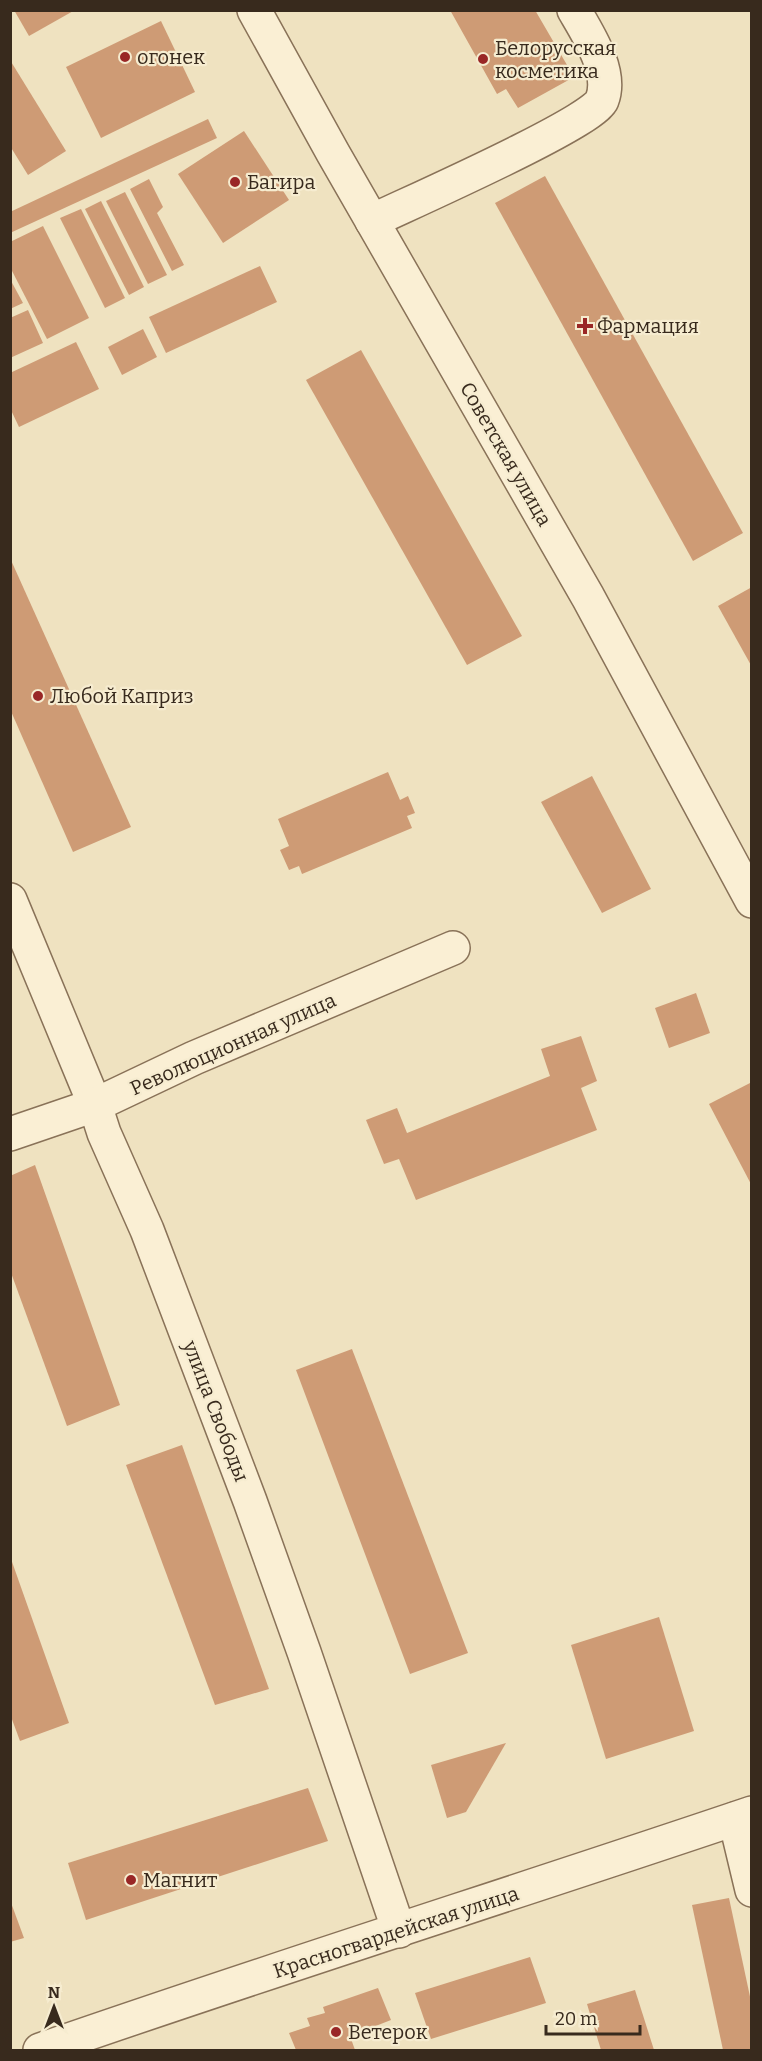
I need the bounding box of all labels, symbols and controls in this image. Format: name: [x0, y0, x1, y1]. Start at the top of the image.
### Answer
place label: Белорусская косметика: [495, 36, 616, 83]
place label: огонек: [137, 45, 205, 69]
marker: огонек: [118, 50, 132, 64]
marker: Белорусская косметика: [476, 52, 490, 66]
place label: Багира: [247, 170, 315, 194]
marker: Багира: [228, 175, 242, 189]
place label: Фармация: [597, 314, 699, 338]
marker: Фармация: [578, 319, 592, 333]
street label: Советская улица: [455, 378, 557, 530]
place label: Любой Каприз: [50, 684, 194, 708]
marker: Любой Каприз: [31, 689, 45, 703]
street label: Революционная улица: [126, 988, 340, 1100]
street label: улица Свободы: [178, 1336, 254, 1485]
place label: Магнит: [143, 1868, 217, 1892]
marker: Магнит: [124, 1873, 138, 1887]
street label: Красногвардейская улица: [270, 1881, 522, 1983]
north arrow: [24, 1977, 84, 2037]
text: N: [48, 1983, 60, 2002]
scale bar: [546, 1998, 640, 2036]
text: 20 m: [555, 2008, 597, 2030]
place label: Ветерок: [348, 2020, 428, 2044]
marker: Ветерок: [329, 2025, 343, 2039]

